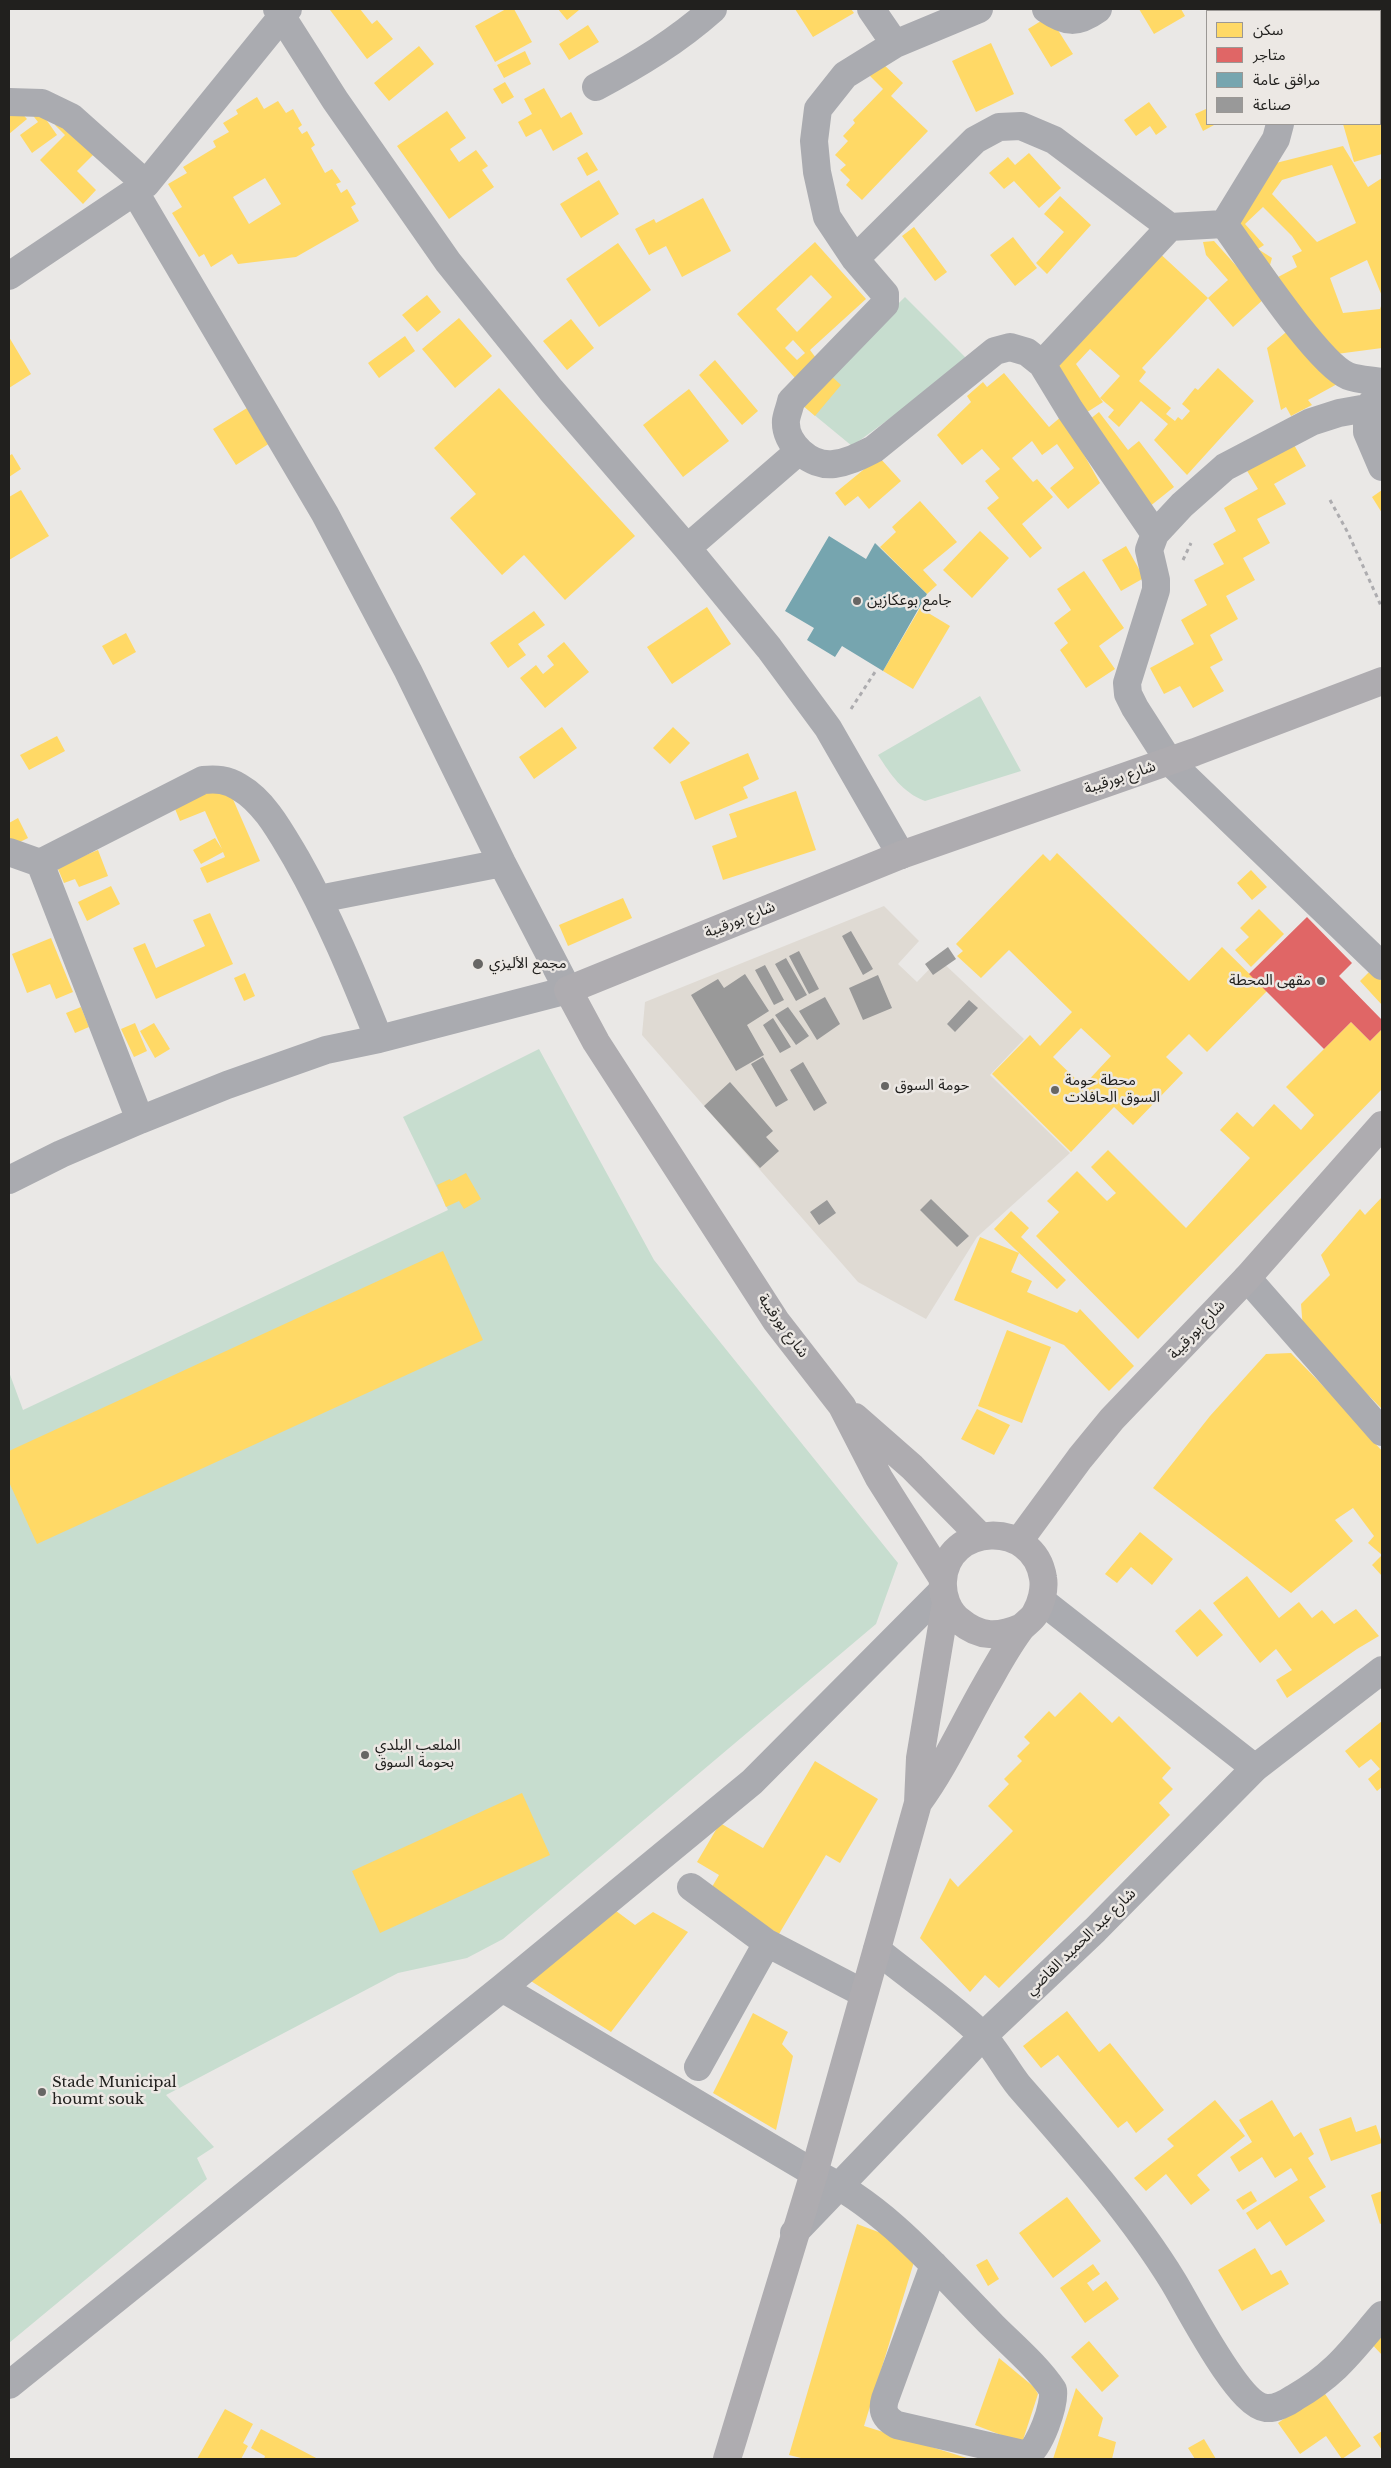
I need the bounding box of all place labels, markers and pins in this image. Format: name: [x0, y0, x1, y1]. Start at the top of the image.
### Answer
place label: جامع بوعكازين: [867, 592, 951, 610]
marker: جامع بوعكازين: [851, 595, 863, 607]
place label: مجمع الأليزي: [489, 955, 567, 973]
marker: مجمع الأليزي: [471, 957, 485, 971]
place label: مقهى المحطة: [1229, 972, 1311, 990]
marker: مقهى المحطة: [1315, 975, 1327, 987]
place label: محطة حومة السوق الحافلات: [1065, 1072, 1160, 1107]
place label: حومة السوق: [895, 1077, 969, 1095]
marker: حومة السوق: [879, 1080, 891, 1092]
marker: محطة حومة السوق الحافلات: [1049, 1084, 1061, 1096]
place label: الملعب البلدي بحومة السوق: [375, 1737, 461, 1772]
marker: الملعب البلدي بحومة السوق: [359, 1749, 371, 1761]
place label: Stade Municipal houmt souk: [52, 2074, 177, 2109]
marker: Stade Municipal houmt souk: [36, 2086, 48, 2098]

